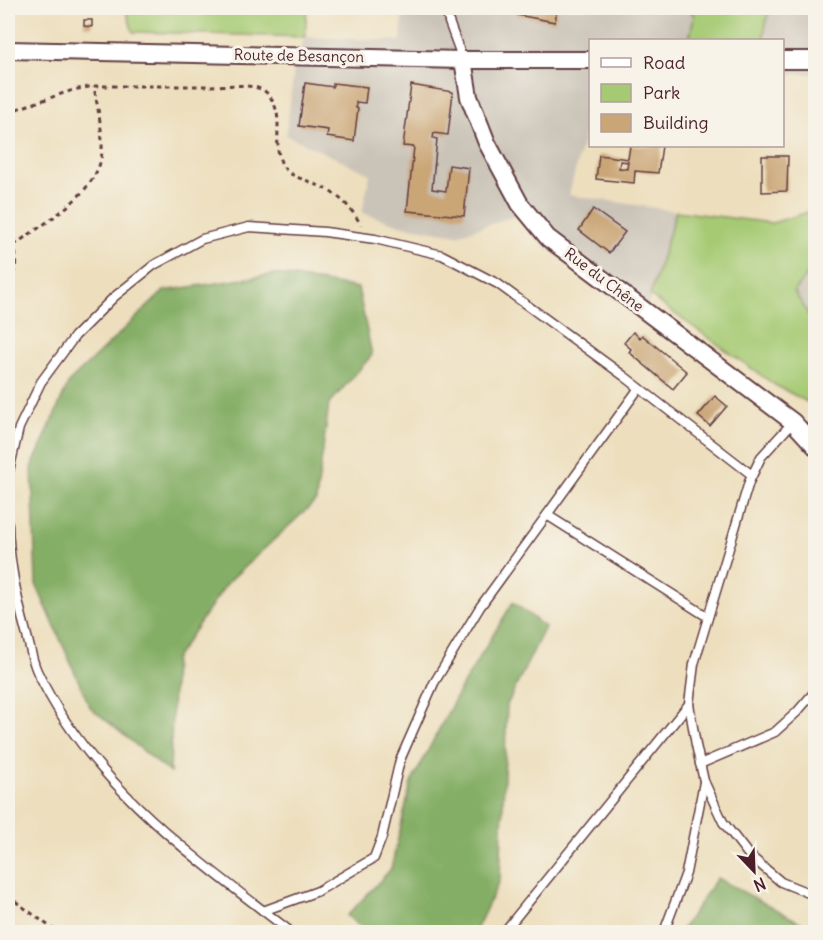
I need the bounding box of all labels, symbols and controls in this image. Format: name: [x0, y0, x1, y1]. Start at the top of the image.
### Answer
legend: [589, 39, 784, 147]
street label: Route de Besançon: [234, 45, 365, 66]
text: Road: [643, 51, 686, 74]
text: Park: [643, 81, 680, 104]
text: Building: [643, 111, 708, 134]
street label: Rue du Chêne: [561, 244, 648, 316]
north arrow: [724, 841, 784, 901]
text: N: [751, 873, 769, 896]

